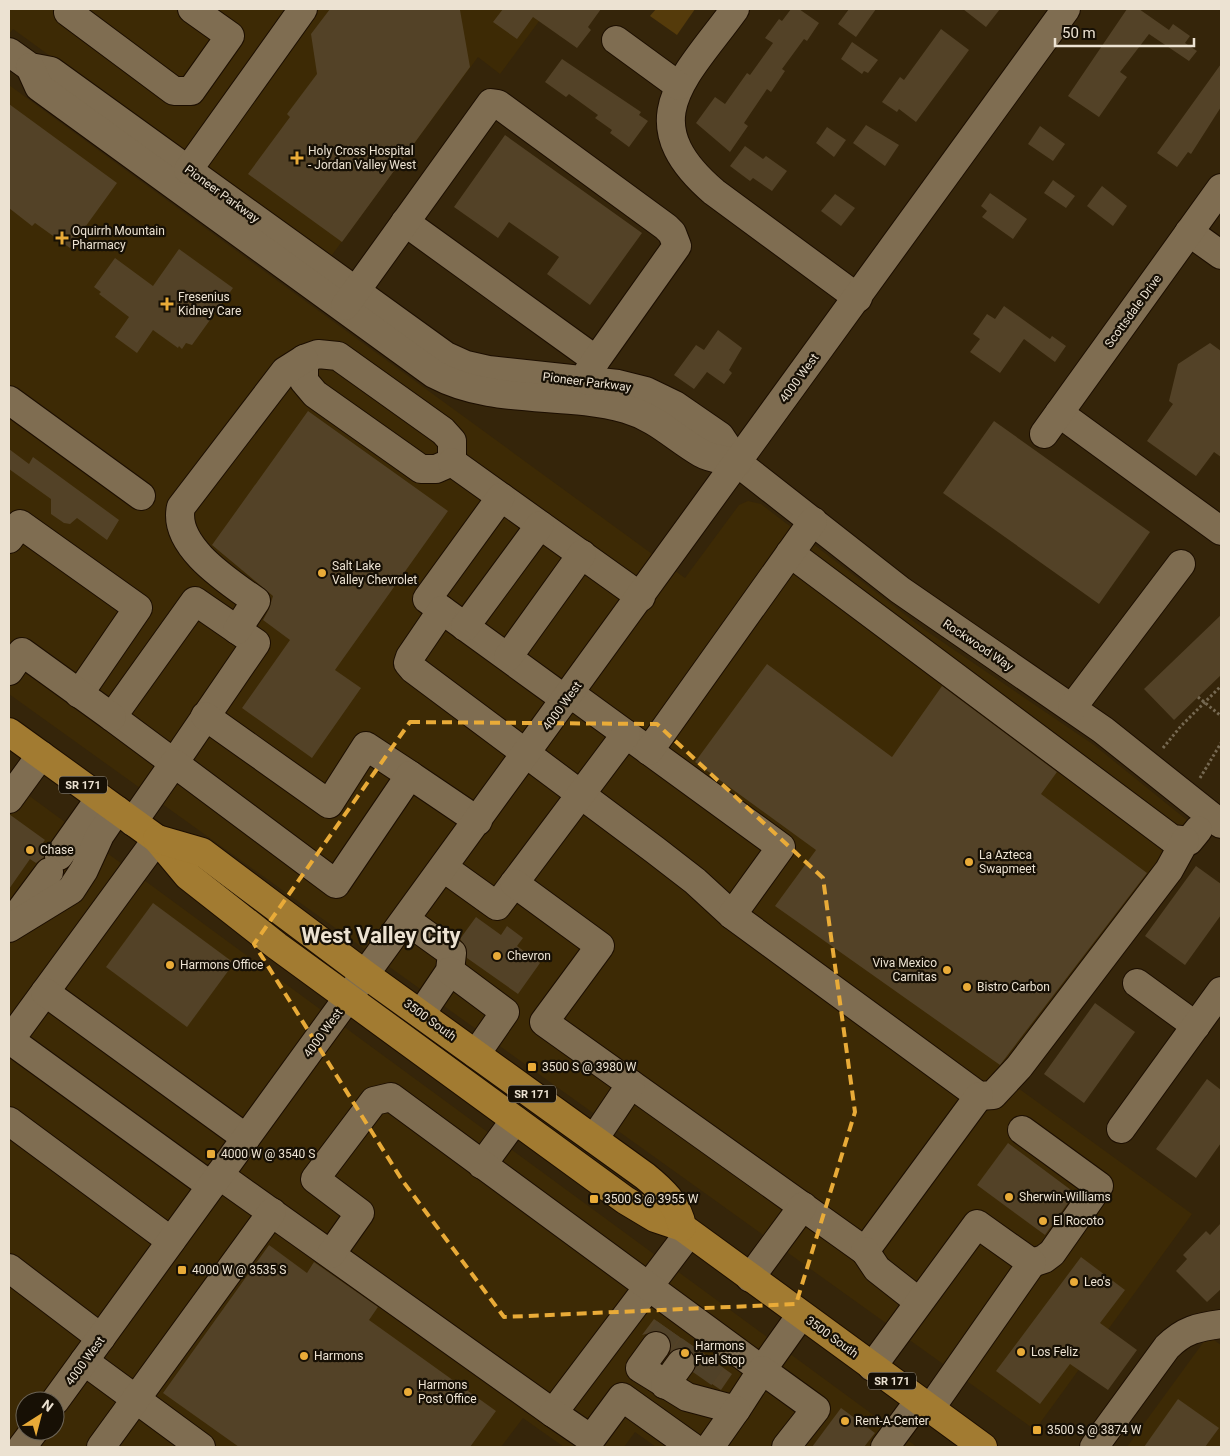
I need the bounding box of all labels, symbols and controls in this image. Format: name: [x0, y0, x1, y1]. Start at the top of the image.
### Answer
scale bar: [1055, 15, 1194, 47]
text: 50 m: [1062, 24, 1096, 42]
place label: Holy Cross Hospital - Jordan Valley West: [308, 144, 416, 172]
marker: Holy Cross Hospital - Jordan Valley West: [290, 151, 304, 165]
street label: Pioneer Parkway: [182, 162, 262, 226]
place label: Oquirrh Mountain Pharmacy: [72, 224, 165, 252]
marker: Oquirrh Mountain Pharmacy: [56, 232, 68, 244]
street label: Scottsdale Drive: [1102, 272, 1164, 350]
place label: Fresenius Kidney Care: [178, 290, 241, 318]
marker: Fresenius Kidney Care: [160, 297, 174, 311]
street label: 4000 West: [777, 351, 821, 405]
street label: Pioneer Parkway: [542, 370, 632, 394]
place label: Salt Lake Valley Chevrolet: [332, 559, 417, 587]
marker: Salt Lake Valley Chevrolet: [316, 567, 328, 579]
street label: Rockwood Way: [940, 616, 1016, 674]
street label: 4000 West: [540, 679, 584, 733]
road number: SR 171: [59, 776, 107, 794]
place label: Chase: [40, 843, 74, 857]
marker: Chase: [24, 844, 36, 856]
place label: La Azteca Swapmeet: [979, 848, 1036, 876]
marker: La Azteca Swapmeet: [963, 856, 975, 868]
district label: West Valley City: [301, 923, 462, 948]
place label: Chevron: [507, 949, 551, 963]
marker: Chevron: [491, 950, 503, 962]
place label: Viva Mexico Carnitas: [872, 956, 937, 984]
place label: Harmons Office: [180, 958, 263, 972]
marker: Harmons Office: [164, 959, 176, 971]
marker: Viva Mexico Carnitas: [941, 964, 953, 976]
place label: Bistro Carbon: [977, 980, 1050, 994]
marker: Bistro Carbon: [961, 981, 973, 993]
street label: 3500 South: [401, 996, 459, 1044]
street label: 4000 West: [301, 1006, 345, 1060]
place label: 3500 S @ 3980 W: [542, 1060, 637, 1074]
marker: 3500 S @ 3980 W: [526, 1061, 538, 1073]
road number: SR 171: [508, 1086, 556, 1102]
place label: 4000 W @ 3540 S: [221, 1147, 315, 1161]
marker: 4000 W @ 3540 S: [205, 1148, 217, 1160]
place label: Sherwin-Williams: [1019, 1190, 1111, 1204]
marker: Sherwin-Williams: [1003, 1191, 1015, 1203]
place label: 3500 S @ 3955 W: [604, 1192, 699, 1206]
marker: 3500 S @ 3955 W: [588, 1193, 600, 1205]
place label: El Rocoto: [1053, 1214, 1104, 1228]
marker: El Rocoto: [1037, 1215, 1049, 1227]
place label: 4000 W @ 3535 S: [192, 1263, 286, 1277]
marker: 4000 W @ 3535 S: [176, 1264, 188, 1276]
place label: Leo's: [1084, 1275, 1111, 1289]
marker: Leo's: [1068, 1276, 1080, 1288]
street label: 3500 South: [803, 1313, 861, 1361]
street label: 4000 West: [63, 1334, 107, 1388]
place label: Harmons Fuel Stop: [695, 1339, 745, 1367]
place label: Los Feliz: [1031, 1345, 1078, 1359]
marker: Los Feliz: [1015, 1346, 1027, 1358]
marker: Harmons Fuel Stop: [679, 1347, 691, 1359]
place label: Harmons: [314, 1349, 363, 1363]
marker: Harmons: [298, 1350, 310, 1362]
road number: SR 171: [868, 1372, 916, 1390]
place label: Harmons Post Office: [418, 1378, 477, 1406]
marker: Harmons Post Office: [402, 1386, 414, 1398]
north arrow: [15, 1391, 65, 1441]
text: N: [39, 1396, 56, 1415]
place label: Rent-A-Center: [855, 1414, 929, 1428]
marker: Rent-A-Center: [839, 1415, 851, 1427]
place label: 3500 S @ 3874 W: [1047, 1423, 1142, 1437]
marker: 3500 S @ 3874 W: [1031, 1424, 1043, 1436]

